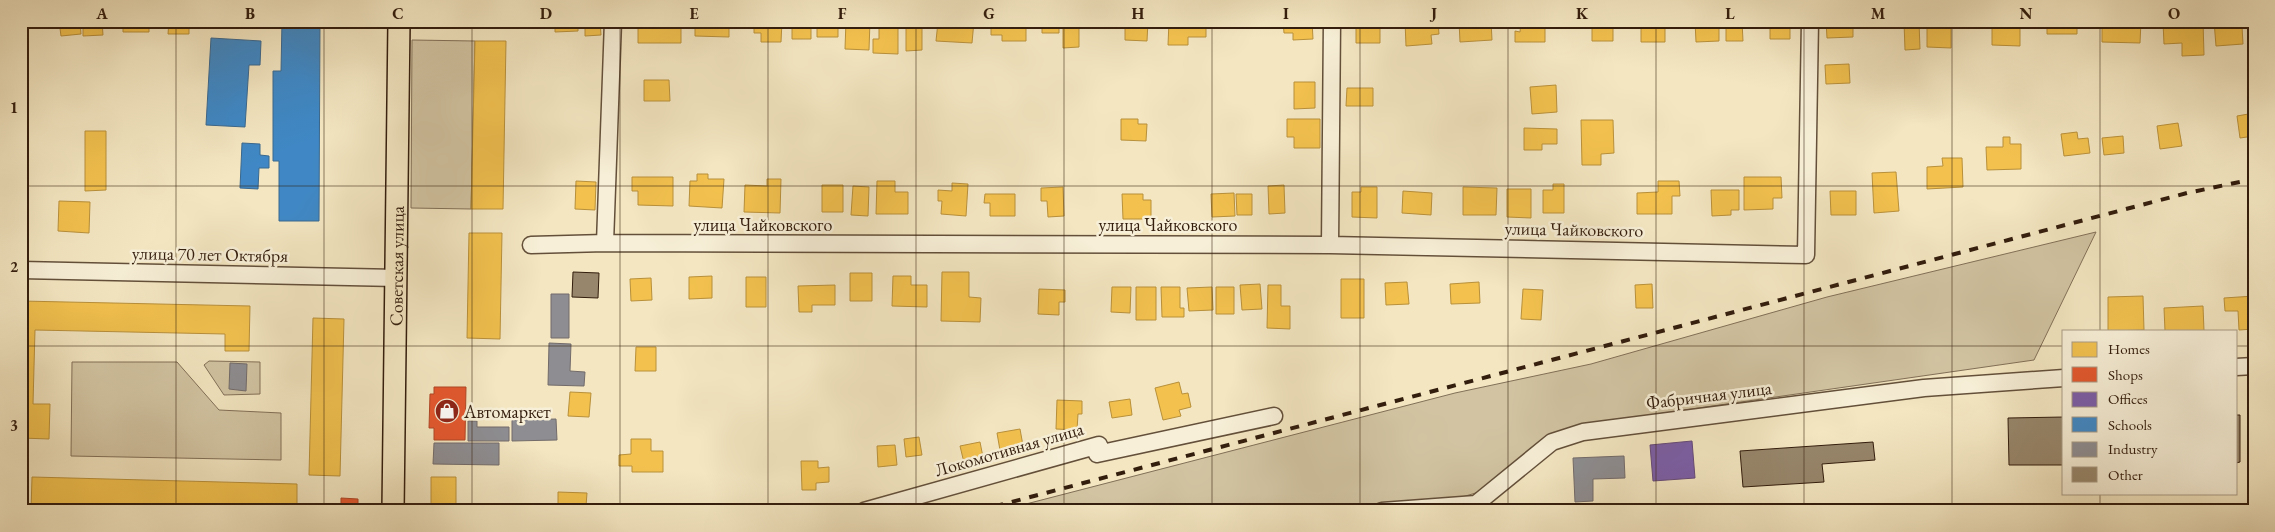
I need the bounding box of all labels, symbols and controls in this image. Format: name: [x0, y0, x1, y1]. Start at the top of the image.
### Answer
text: A: [95, 3, 108, 24]
text: B: [245, 3, 255, 24]
text: C: [392, 3, 404, 24]
text: D: [540, 3, 552, 24]
text: E: [689, 3, 699, 24]
text: F: [838, 3, 847, 24]
text: G: [983, 3, 995, 24]
text: H: [1132, 3, 1145, 24]
text: I: [1283, 3, 1289, 24]
text: J: [1429, 3, 1437, 24]
text: K: [1576, 3, 1589, 24]
text: L: [1725, 3, 1735, 24]
text: M: [1871, 3, 1886, 24]
text: N: [2020, 3, 2033, 24]
text: O: [2168, 3, 2180, 24]
text: 1: [10, 97, 18, 118]
street label: Советская улица: [384, 205, 408, 326]
street label: улица Чайковского: [694, 213, 832, 236]
street label: улица Чайковского: [1099, 213, 1237, 236]
street label: улица Чайковского: [1504, 216, 1644, 242]
street label: улица 70 лет Октября: [132, 241, 288, 267]
text: 2: [10, 256, 19, 277]
legend: [2062, 330, 2238, 494]
text: Homes: [2108, 339, 2150, 358]
text: Shops: [2108, 365, 2143, 384]
street label: Фабричная улица: [1645, 376, 1774, 414]
text: Offices: [2108, 389, 2148, 408]
shop icon: Автомаркет: [434, 398, 460, 424]
place label: Автомаркет: [463, 400, 551, 423]
text: 3: [10, 415, 18, 436]
text: Schools: [2108, 415, 2152, 434]
street label: Локомотивная улица: [932, 417, 1087, 481]
text: Industry: [2108, 439, 2158, 458]
text: Other: [2108, 465, 2143, 484]

